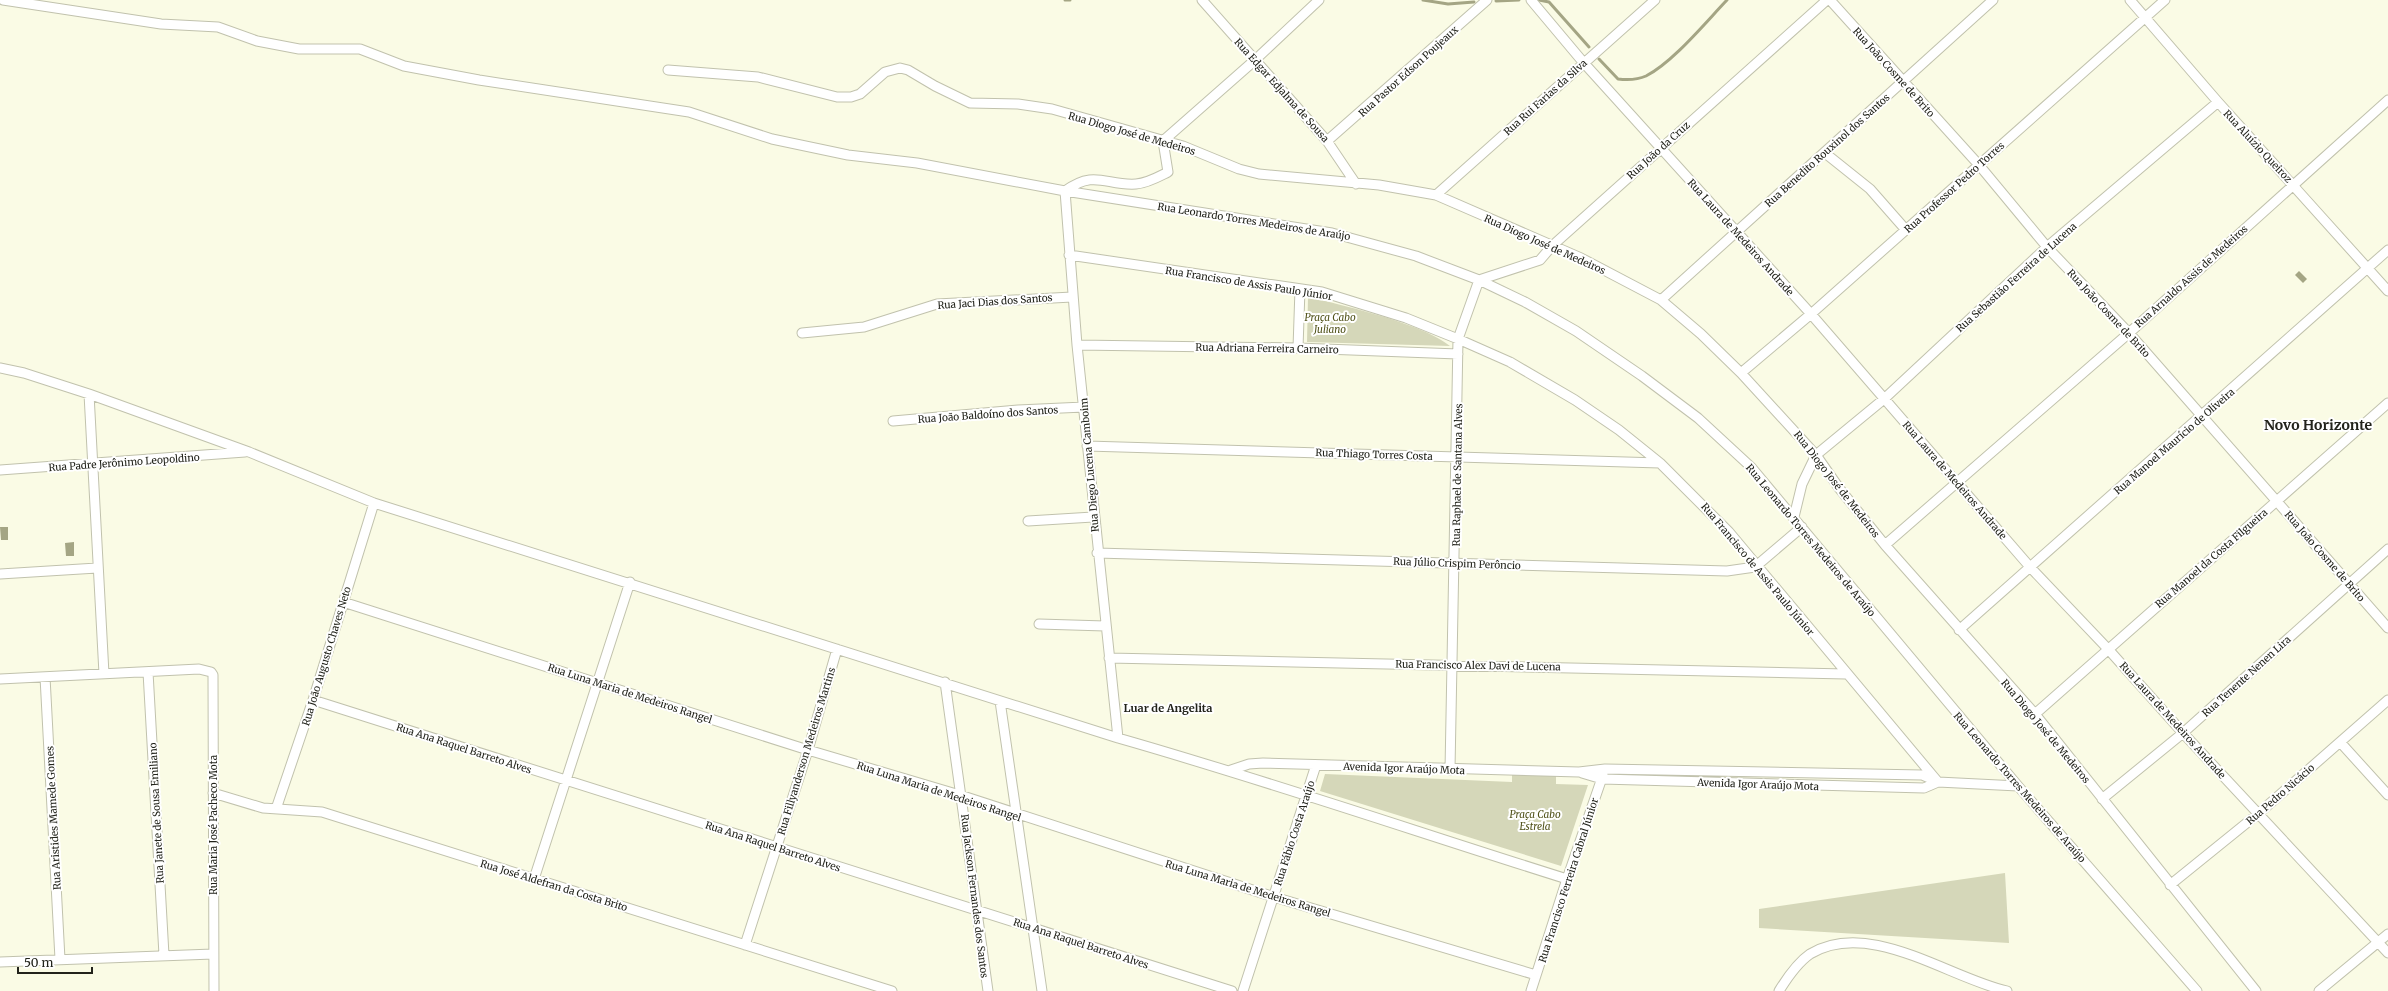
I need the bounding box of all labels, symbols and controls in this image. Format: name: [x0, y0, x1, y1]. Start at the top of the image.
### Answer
street label: Rua Pastor Edson Poujeaux: [1356, 23, 1461, 120]
street label: Rua João Cosme de Brito: [1850, 25, 1937, 120]
street label: Rua Edgar Edjalma de Sousa: [1231, 36, 1332, 145]
street label: Rua Rui Farias da Silva: [1501, 56, 1590, 138]
street label: Rua Benedito Rouxinol dos Santos: [1762, 91, 1893, 210]
street label: Rua Aluízio Queiroz: [2221, 107, 2295, 186]
street label: Rua Diogo José de Medeiros: [1067, 109, 1197, 158]
street label: Rua João da Cruz: [1624, 118, 1693, 182]
street label: Rua Professor Pedro Torres: [1902, 139, 2007, 236]
street label: Rua Laura de Medeiros Andrade: [1685, 176, 1796, 298]
street label: Rua Leonardo Torres Medeiros de Araújo: [1157, 200, 1351, 243]
street label: Rua Diogo José de Medeiros: [1482, 212, 1608, 277]
street label: Rua Sebastião Ferreira de Lucena: [1953, 219, 2080, 335]
street label: Rua Arnaldo Assis de Medeiros: [2132, 222, 2251, 331]
street label: Rua Francisco de Assis Paulo Júnior: [1164, 264, 1334, 303]
street label: Rua João Cosme de Brito: [2064, 267, 2153, 360]
street label: Rua Jaci Dias dos Santos: [937, 291, 1053, 312]
park label: Praça Cabo Juliano: [1304, 311, 1356, 336]
street label: Rua Adriana Ferreira Carneiro: [1195, 341, 1339, 356]
street label: Rua Manoel Maurício de Oliveira: [2111, 385, 2238, 497]
street label: Rua Diego Lucena Camboim: [1077, 397, 1102, 533]
street label: Rua João Baldoíno dos Santos: [917, 403, 1059, 426]
street label: Rua Raphael de Santana Alves: [1450, 403, 1465, 547]
district label: Novo Horizonte: [2264, 416, 2372, 434]
street label: Rua Laura de Medeiros Andrade: [1900, 418, 2010, 542]
street label: Rua Diogo José de Medeiros: [1791, 428, 1882, 540]
street label: Rua Thiago Torres Costa: [1315, 446, 1433, 463]
street label: Rua Padre Jerônimo Leopoldino: [48, 451, 200, 474]
street label: Rua Leonardo Torres Medeiros de Araújo: [1743, 461, 1878, 619]
street label: Rua Francisco de Assis Paulo Júnior: [1698, 500, 1817, 639]
street label: Rua Manoel da Costa Filgueira: [2152, 506, 2271, 611]
street label: Rua João Cosme de Brito: [2282, 508, 2368, 604]
street label: Rua Júlio Crispim Perôncio: [1393, 555, 1521, 572]
street label: Rua João Augusto Chaves Neto: [299, 585, 354, 727]
street label: Rua Tenente Nenen Lira: [2199, 633, 2294, 720]
street label: Rua Francisco Alex Davi de Lucena: [1395, 658, 1561, 673]
street label: Rua Laura de Medeiros Andrade: [2117, 659, 2228, 781]
street label: Rua Luna Maria de Medeiros Rangel: [546, 661, 714, 726]
street label: Rua Fillyanderson Medeiros Martins: [775, 666, 838, 837]
street label: Rua Diogo José de Medeiros: [1998, 677, 2093, 786]
district label: Luar de Angelita: [1124, 701, 1212, 715]
street label: Rua Leonardo Torres Medeiros de Araújo: [1951, 709, 2089, 865]
street label: Rua Ana Raquel Barreto Alves: [394, 720, 533, 777]
street label: Rua Janete de Sousa Emiliano: [146, 742, 167, 884]
street label: Rua Aristides Mamede Gomes: [43, 746, 64, 890]
street label: Rua Maria José Pacheco Mota: [207, 754, 220, 895]
street label: Rua Luna Maria de Medeiros Rangel: [855, 759, 1023, 824]
street label: Avenida Igor Araújo Mota: [1342, 760, 1466, 777]
street label: Rua Pedro Nicácio: [2244, 761, 2317, 828]
street label: Avenida Igor Araújo Mota: [1696, 776, 1820, 793]
street label: Rua Fábio Costa Araújo: [1271, 779, 1318, 887]
street label: Rua Francisco Ferreira Cabral Júnior: [1536, 796, 1601, 964]
park label: Praça Cabo Estrela: [1509, 808, 1561, 833]
street label: Rua Jackson Fernandes dos Santos: [958, 813, 991, 979]
street label: Rua Ana Raquel Barreto Alves: [703, 818, 842, 875]
street label: Rua José Aldefran da Costa Brito: [479, 857, 629, 914]
street label: Rua Luna Maria de Medeiros Rangel: [1164, 857, 1332, 920]
street label: Rua Ana Raquel Barreto Alves: [1011, 915, 1150, 972]
scale bar: [18, 949, 92, 975]
text: 50 m: [24, 955, 53, 970]

